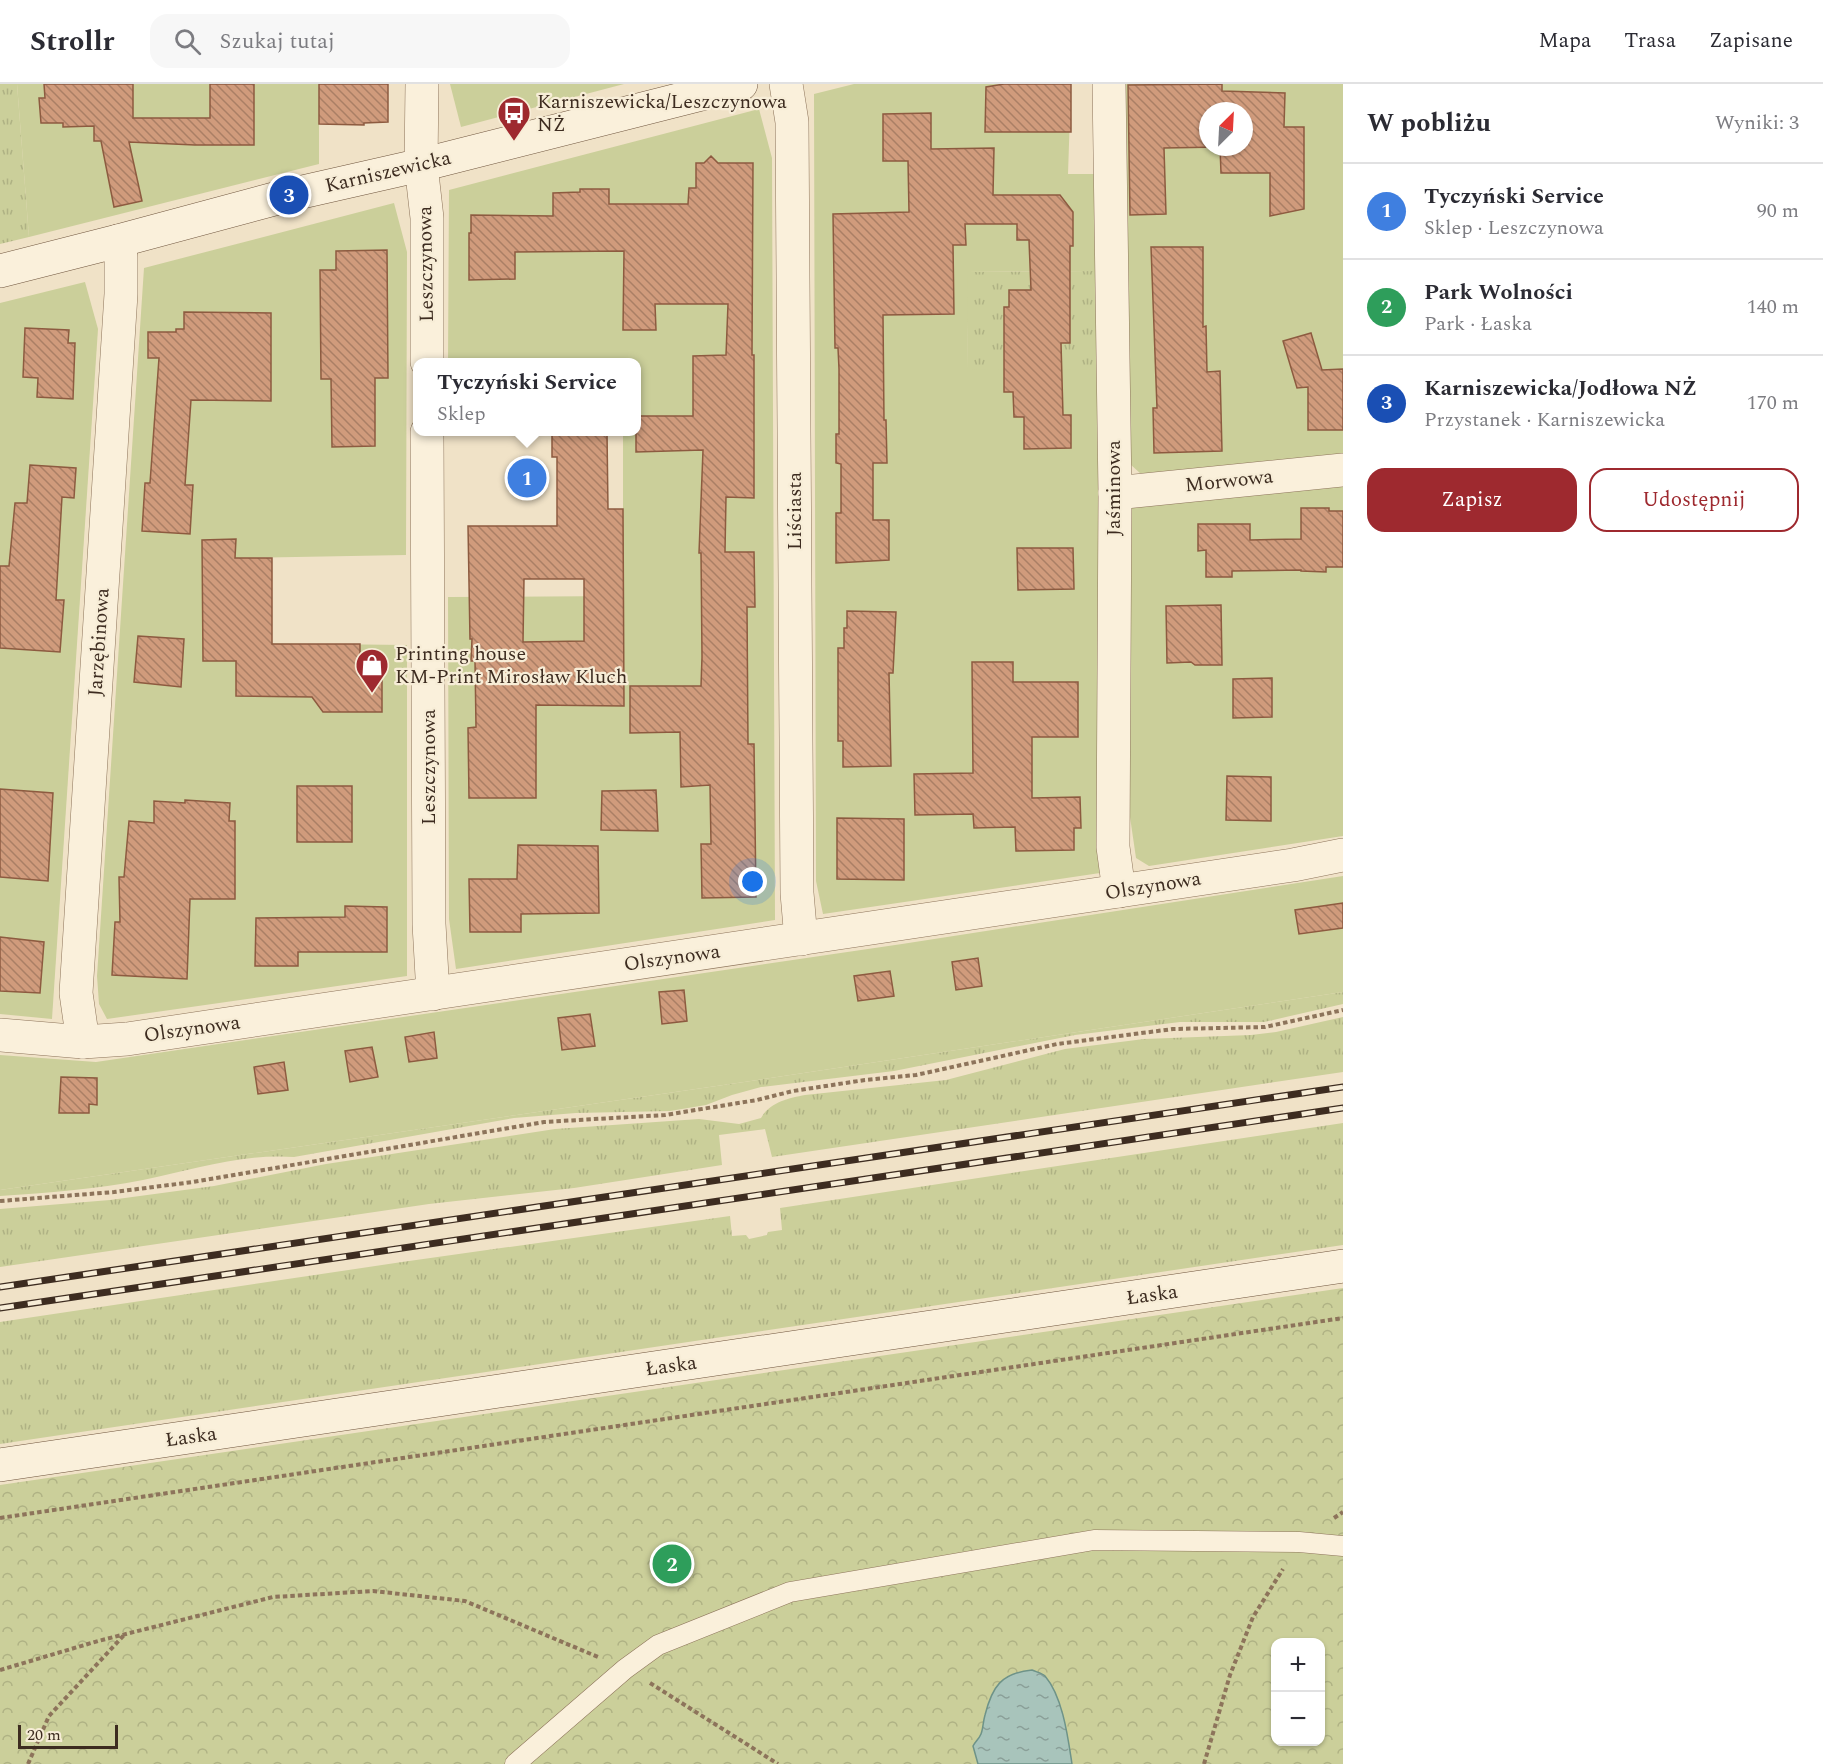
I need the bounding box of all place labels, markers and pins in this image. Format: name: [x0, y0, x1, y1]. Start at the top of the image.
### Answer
place label: Karniszewicka/Leszczynowa NŻ: [537, 87, 787, 140]
bus stop icon: Karniszewicka/Leszczynowa NŻ: [496, 95, 532, 142]
pin: 3: [270, 172, 308, 218]
pin: 1: [508, 456, 546, 500]
place label: Printing house KM-Print Mirosław Kluch: [395, 639, 627, 692]
shop icon: Printing house KM-Print Mirosław Kluch: [354, 647, 390, 694]
pin: 2: [652, 1542, 692, 1586]

